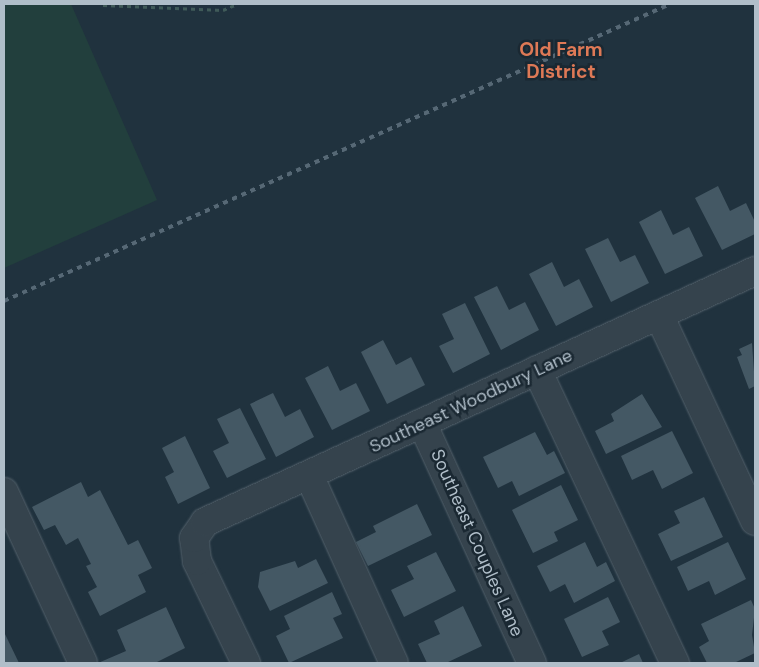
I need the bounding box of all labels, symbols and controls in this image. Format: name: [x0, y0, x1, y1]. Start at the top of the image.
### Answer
district label: Old Farm District: [519, 39, 603, 83]
street label: Southeast Woodbury Lane: [366, 344, 576, 458]
street label: Southeast Couples Lane: [426, 446, 528, 640]

